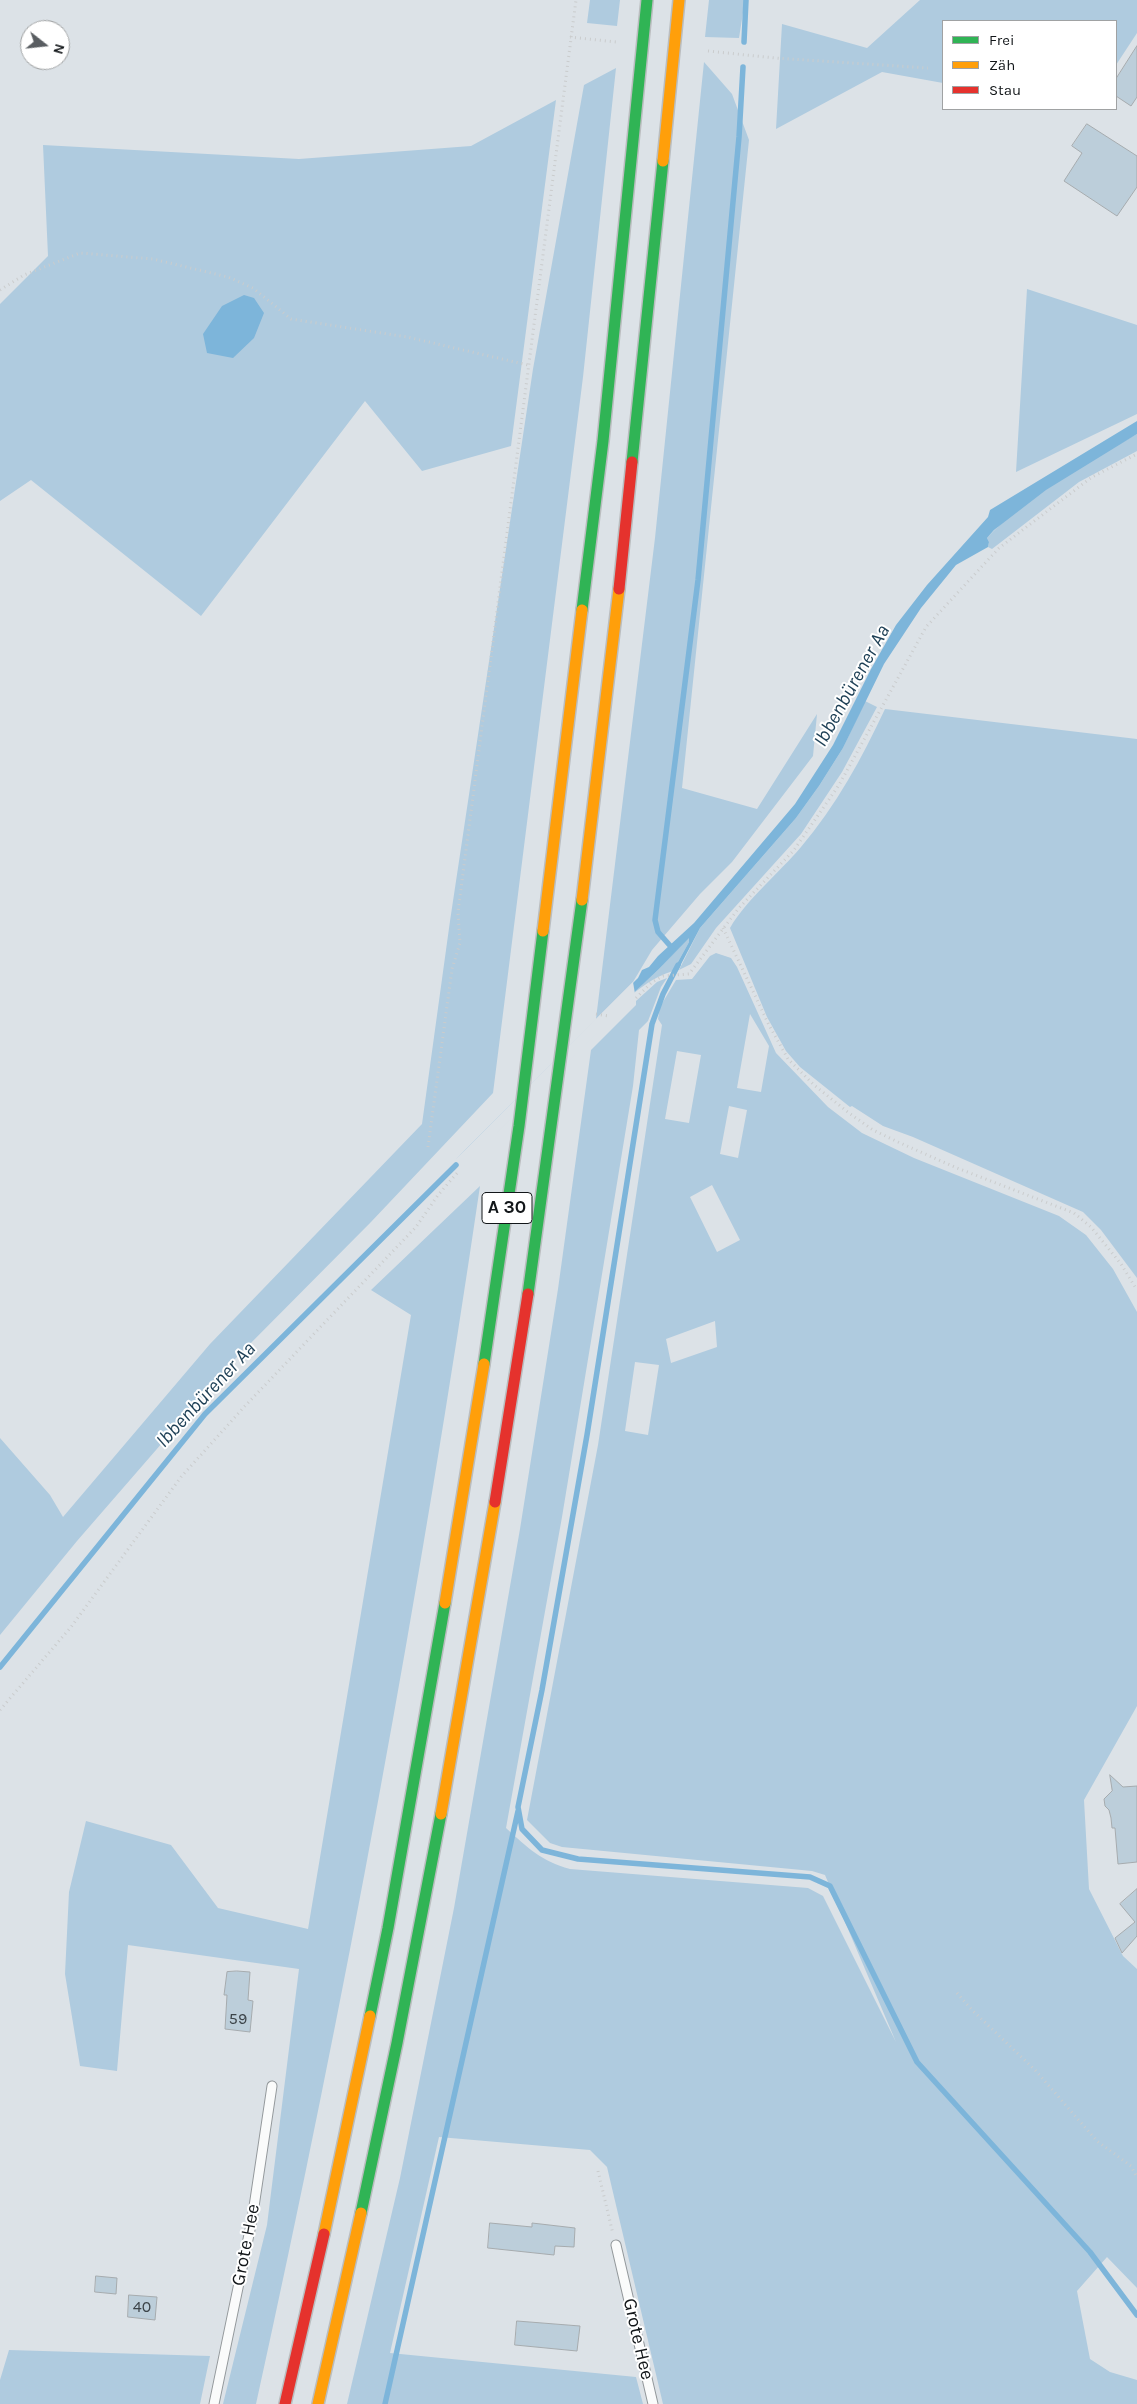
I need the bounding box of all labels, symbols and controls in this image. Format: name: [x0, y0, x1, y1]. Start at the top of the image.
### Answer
north arrow: [20, 20, 70, 70]
legend: [942, 20, 1117, 110]
text: Frei: [989, 31, 1014, 49]
text: N: [49, 42, 68, 56]
text: Zäh: [989, 56, 1015, 74]
text: Stau: [989, 81, 1021, 99]
water label: Ibbenbürener Aa: [809, 621, 895, 751]
road number: A 30: [482, 1192, 532, 1224]
water label: Ibbenbürener Aa: [151, 1337, 261, 1453]
house number: 59: [229, 2009, 247, 2029]
street label: Grote Hee: [227, 2202, 265, 2288]
street label: Grote Hee: [618, 2296, 658, 2382]
house number: 40: [133, 2297, 151, 2317]

